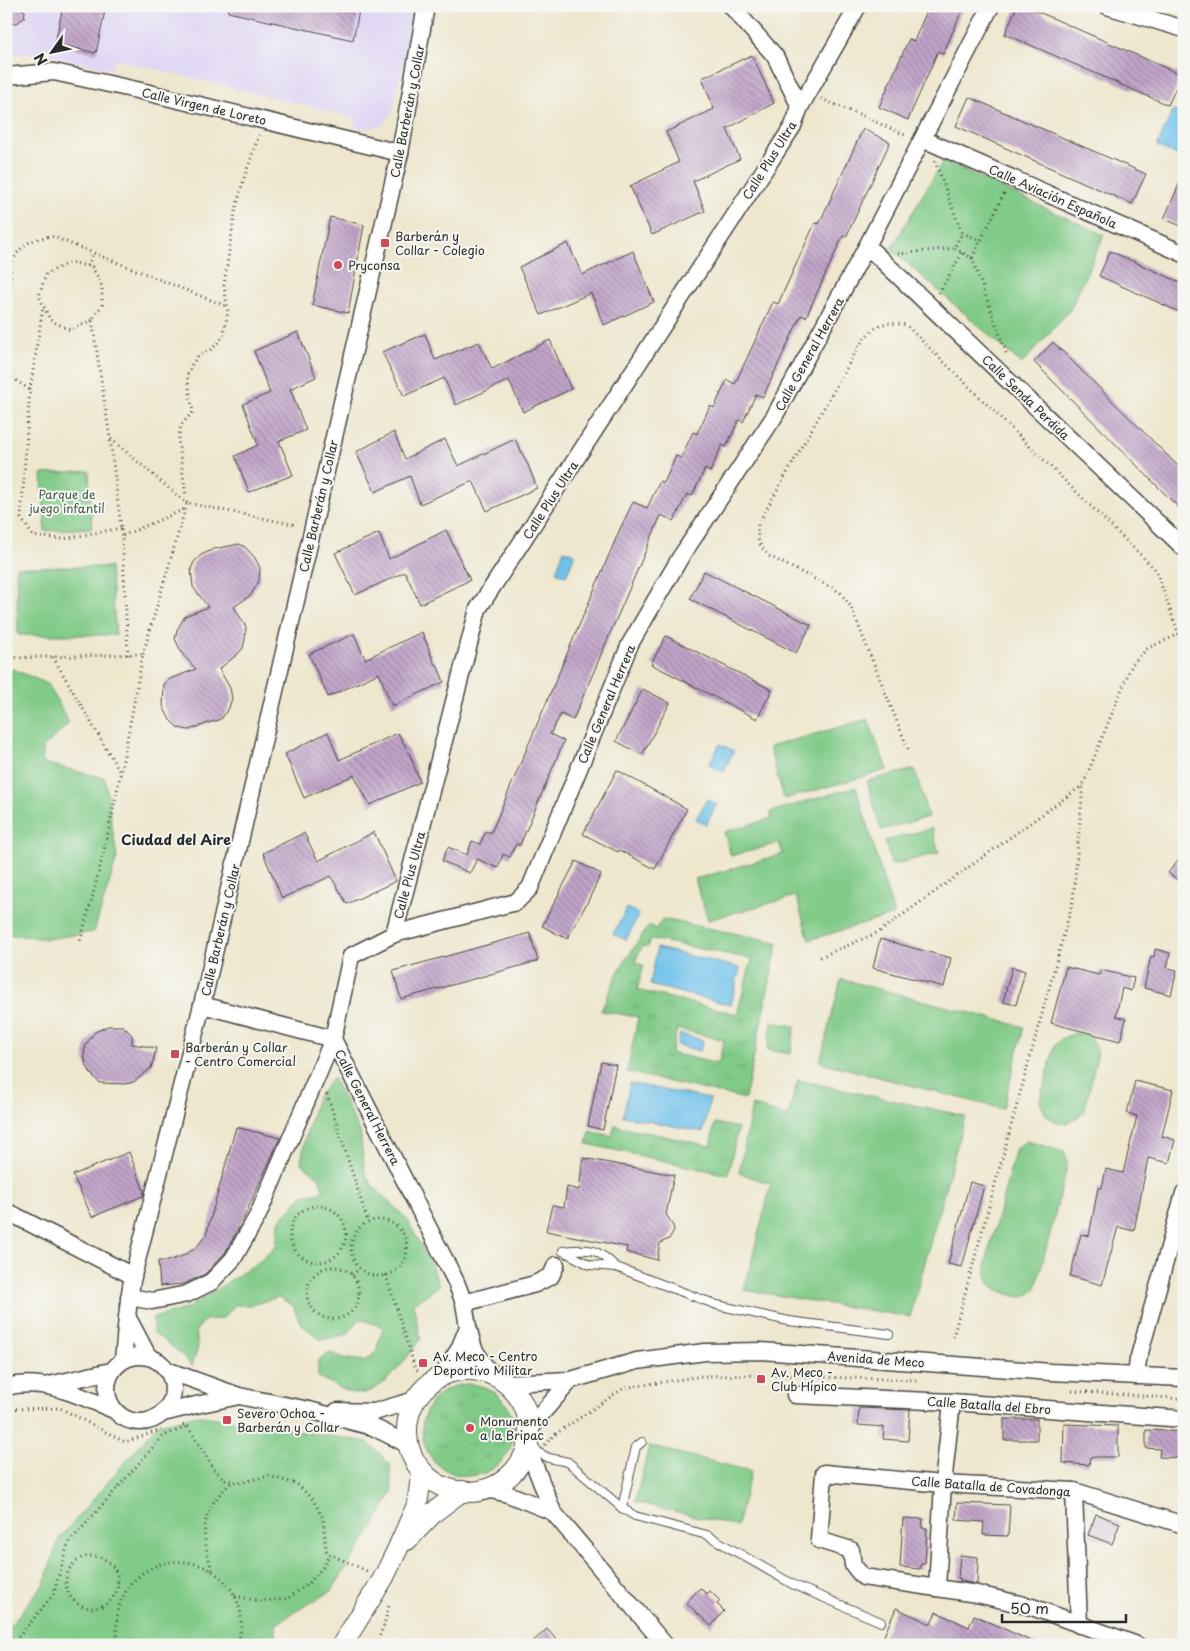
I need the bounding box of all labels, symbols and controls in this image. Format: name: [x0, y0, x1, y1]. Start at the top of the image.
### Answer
north arrow: [28, 28, 78, 78]
street label: Calle Barberán y Collar: [385, 42, 429, 179]
text: N: [29, 49, 53, 70]
street label: Calle Virgen de Loreto: [140, 83, 268, 129]
street label: Calle Plus Ultra: [738, 116, 801, 203]
street label: Calle Aviación Española: [986, 160, 1120, 233]
place label: Barberán y Collar - Colegio: [395, 227, 485, 259]
marker: Barberán y Collar - Colegio: [379, 237, 391, 249]
place label: Pryconsa: [348, 256, 401, 274]
marker: Pryconsa: [332, 259, 344, 271]
street label: Calle General Herrera: [770, 294, 848, 414]
street label: Calle Senda Perdida: [978, 350, 1074, 444]
street label: Calle Barberán y Collar: [294, 437, 342, 574]
street label: Calle Plus Ultra: [518, 457, 582, 543]
park label: Parque de juego infantil: [28, 485, 105, 517]
street label: Calle General Herrera: [573, 641, 639, 766]
district label: Ciudad del Aire: [121, 829, 231, 850]
street label: Calle Plus Ultra: [389, 829, 430, 921]
street label: Calle Barberán y Collar: [196, 861, 244, 998]
place label: Barberán y Collar - Centro Comercial: [185, 1038, 296, 1070]
street label: Calle General Herrera: [331, 1046, 405, 1168]
marker: Barberán y Collar - Centro Comercial: [169, 1048, 181, 1060]
place label: Av. Meco - Centro Deportivo Militar: [433, 1347, 538, 1379]
street label: Avenida de Meco: [827, 1347, 926, 1371]
marker: Av. Meco - Centro Deportivo Militar: [417, 1357, 429, 1369]
place label: Av. Meco - Club Hípico: [771, 1363, 837, 1395]
marker: Av. Meco - Club Hípico: [755, 1373, 767, 1385]
street label: Calle Batalla del Ebro: [926, 1392, 1052, 1418]
place label: Severo Ochoa - Barberán y Collar: [237, 1404, 340, 1436]
place label: Monumento a la Bripac: [480, 1412, 549, 1444]
marker: Severo Ochoa - Barberán y Collar: [221, 1414, 233, 1426]
marker: Monumento a la Bripac: [464, 1422, 476, 1434]
street label: Calle Batalla de Covadonga: [911, 1471, 1072, 1501]
scale bar: [1002, 1591, 1126, 1623]
text: 50 m: [1010, 1596, 1049, 1619]

